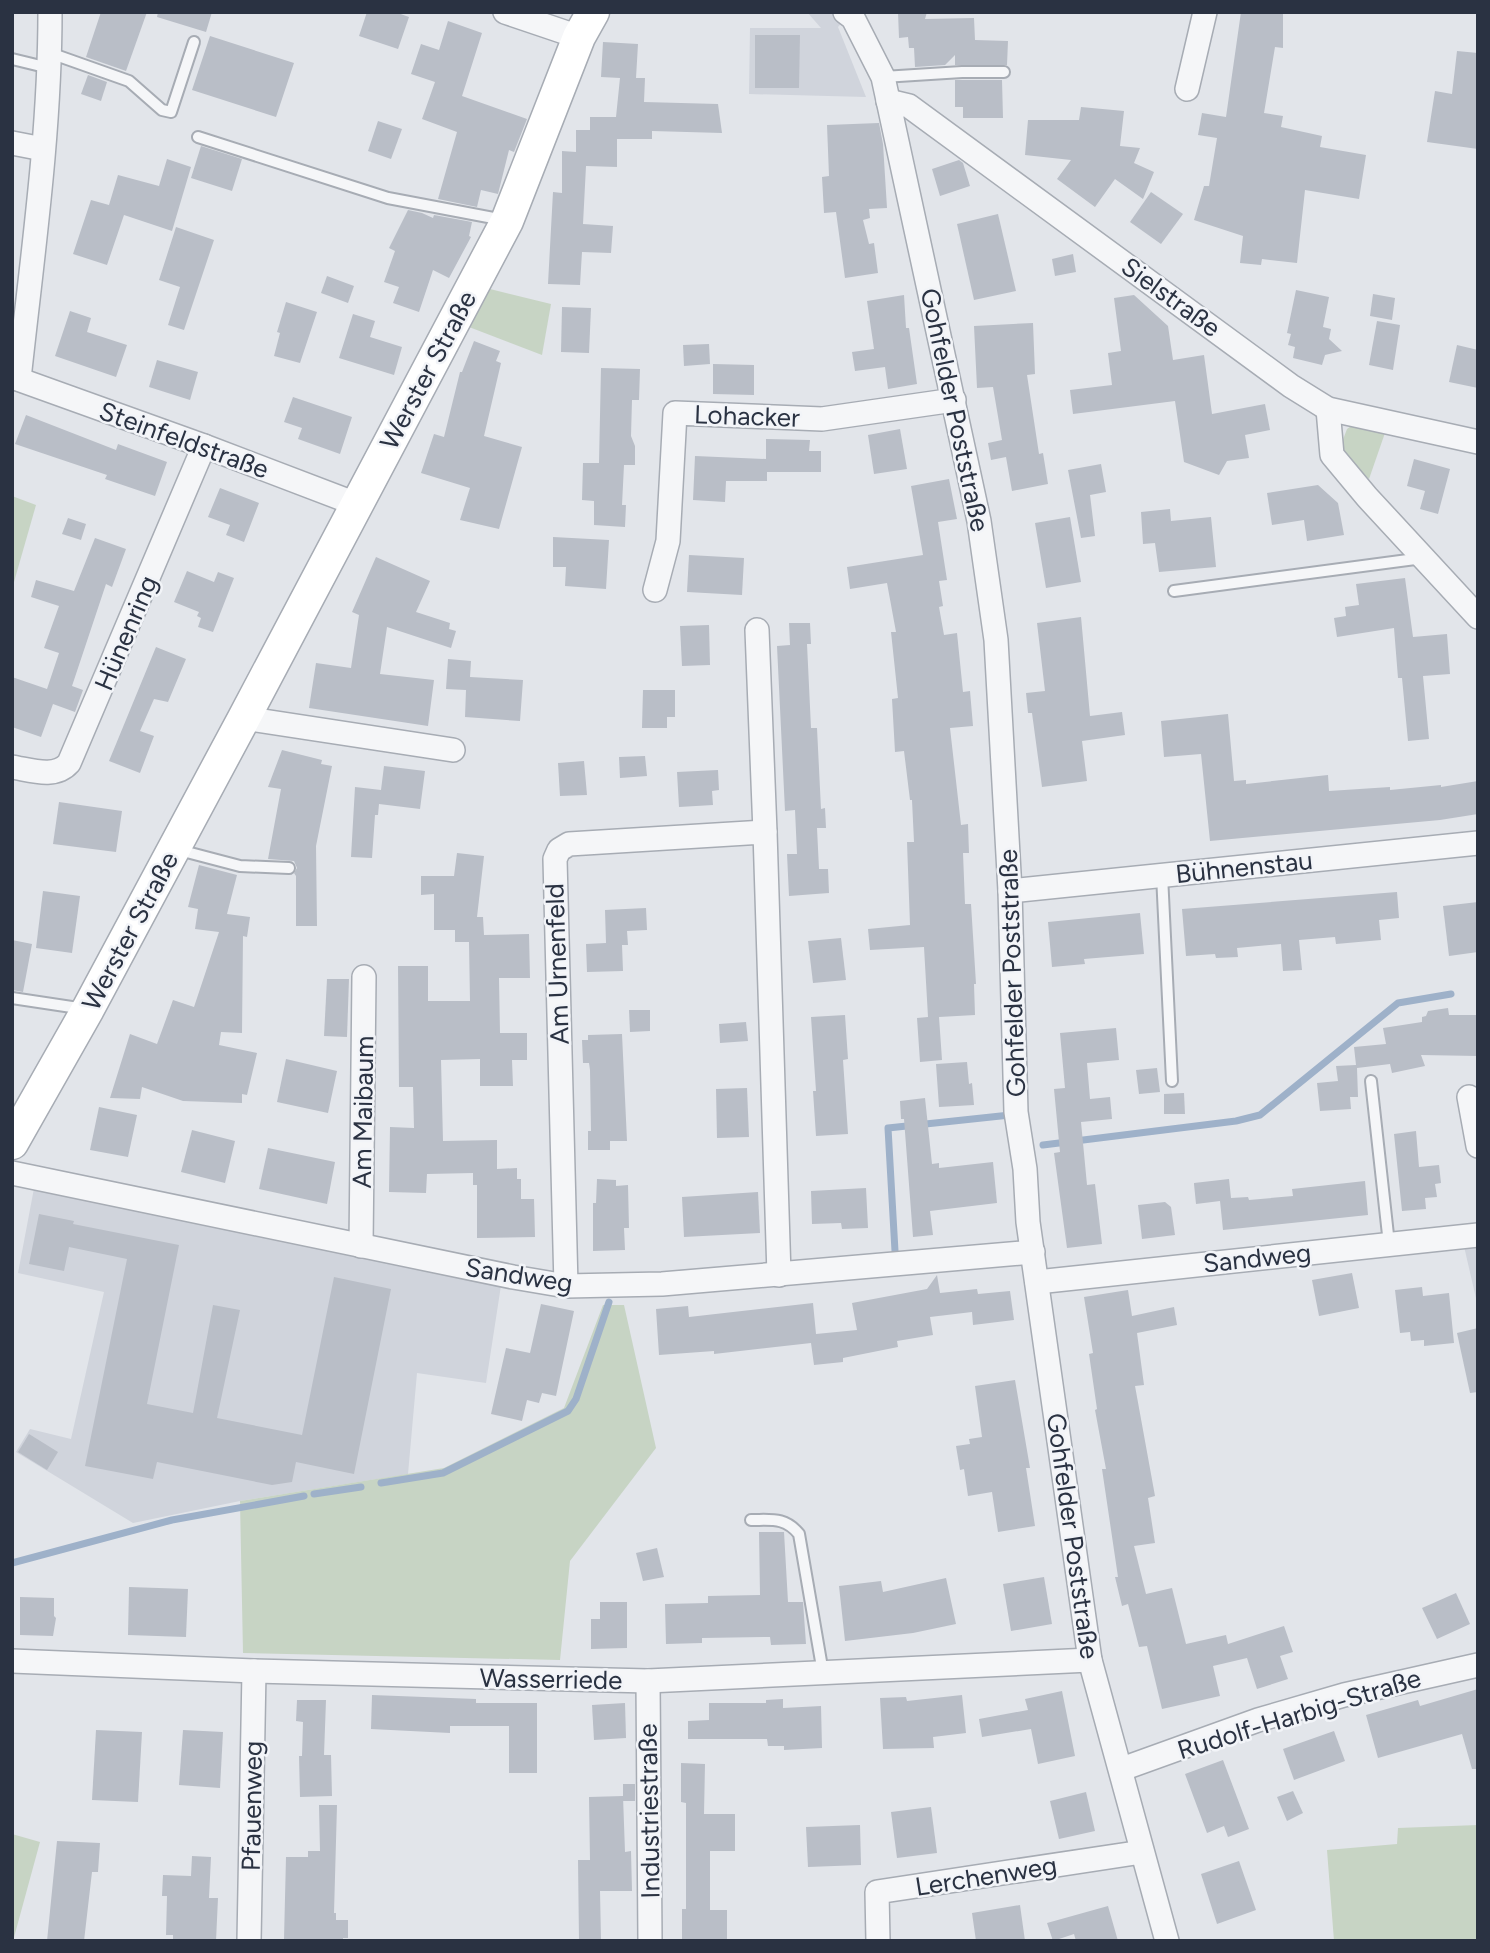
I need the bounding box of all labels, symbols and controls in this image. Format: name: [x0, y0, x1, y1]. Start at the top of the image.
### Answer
street label: Sielstraße: [1115, 250, 1227, 344]
street label: Werster Straße: [373, 285, 483, 455]
street label: Gohfelder Poststraße: [914, 285, 996, 535]
street label: Steinfeldstraße: [95, 395, 273, 485]
street label: Lohacker: [694, 398, 801, 434]
street label: Hünenring: [87, 571, 165, 695]
street label: Bühnenstau: [1174, 844, 1314, 890]
street label: Werster Straße: [75, 846, 185, 1016]
street label: Gohfelder Poststraße: [992, 848, 1032, 1098]
street label: Am Urnenfeld: [538, 883, 576, 1045]
street label: Am Maibaum: [346, 1035, 380, 1189]
street label: Sandweg: [1201, 1236, 1313, 1280]
street label: Sandweg: [463, 1251, 575, 1299]
street label: Gohfelder Poststraße: [1040, 1411, 1106, 1661]
street label: Wasserriede: [479, 1662, 623, 1696]
street label: Rudolf-Harbig-Straße: [1173, 1662, 1425, 1766]
street label: Industriestraße: [631, 1723, 667, 1899]
street label: Pfauenweg: [235, 1741, 269, 1871]
street label: Lerchenweg: [913, 1849, 1059, 1903]

